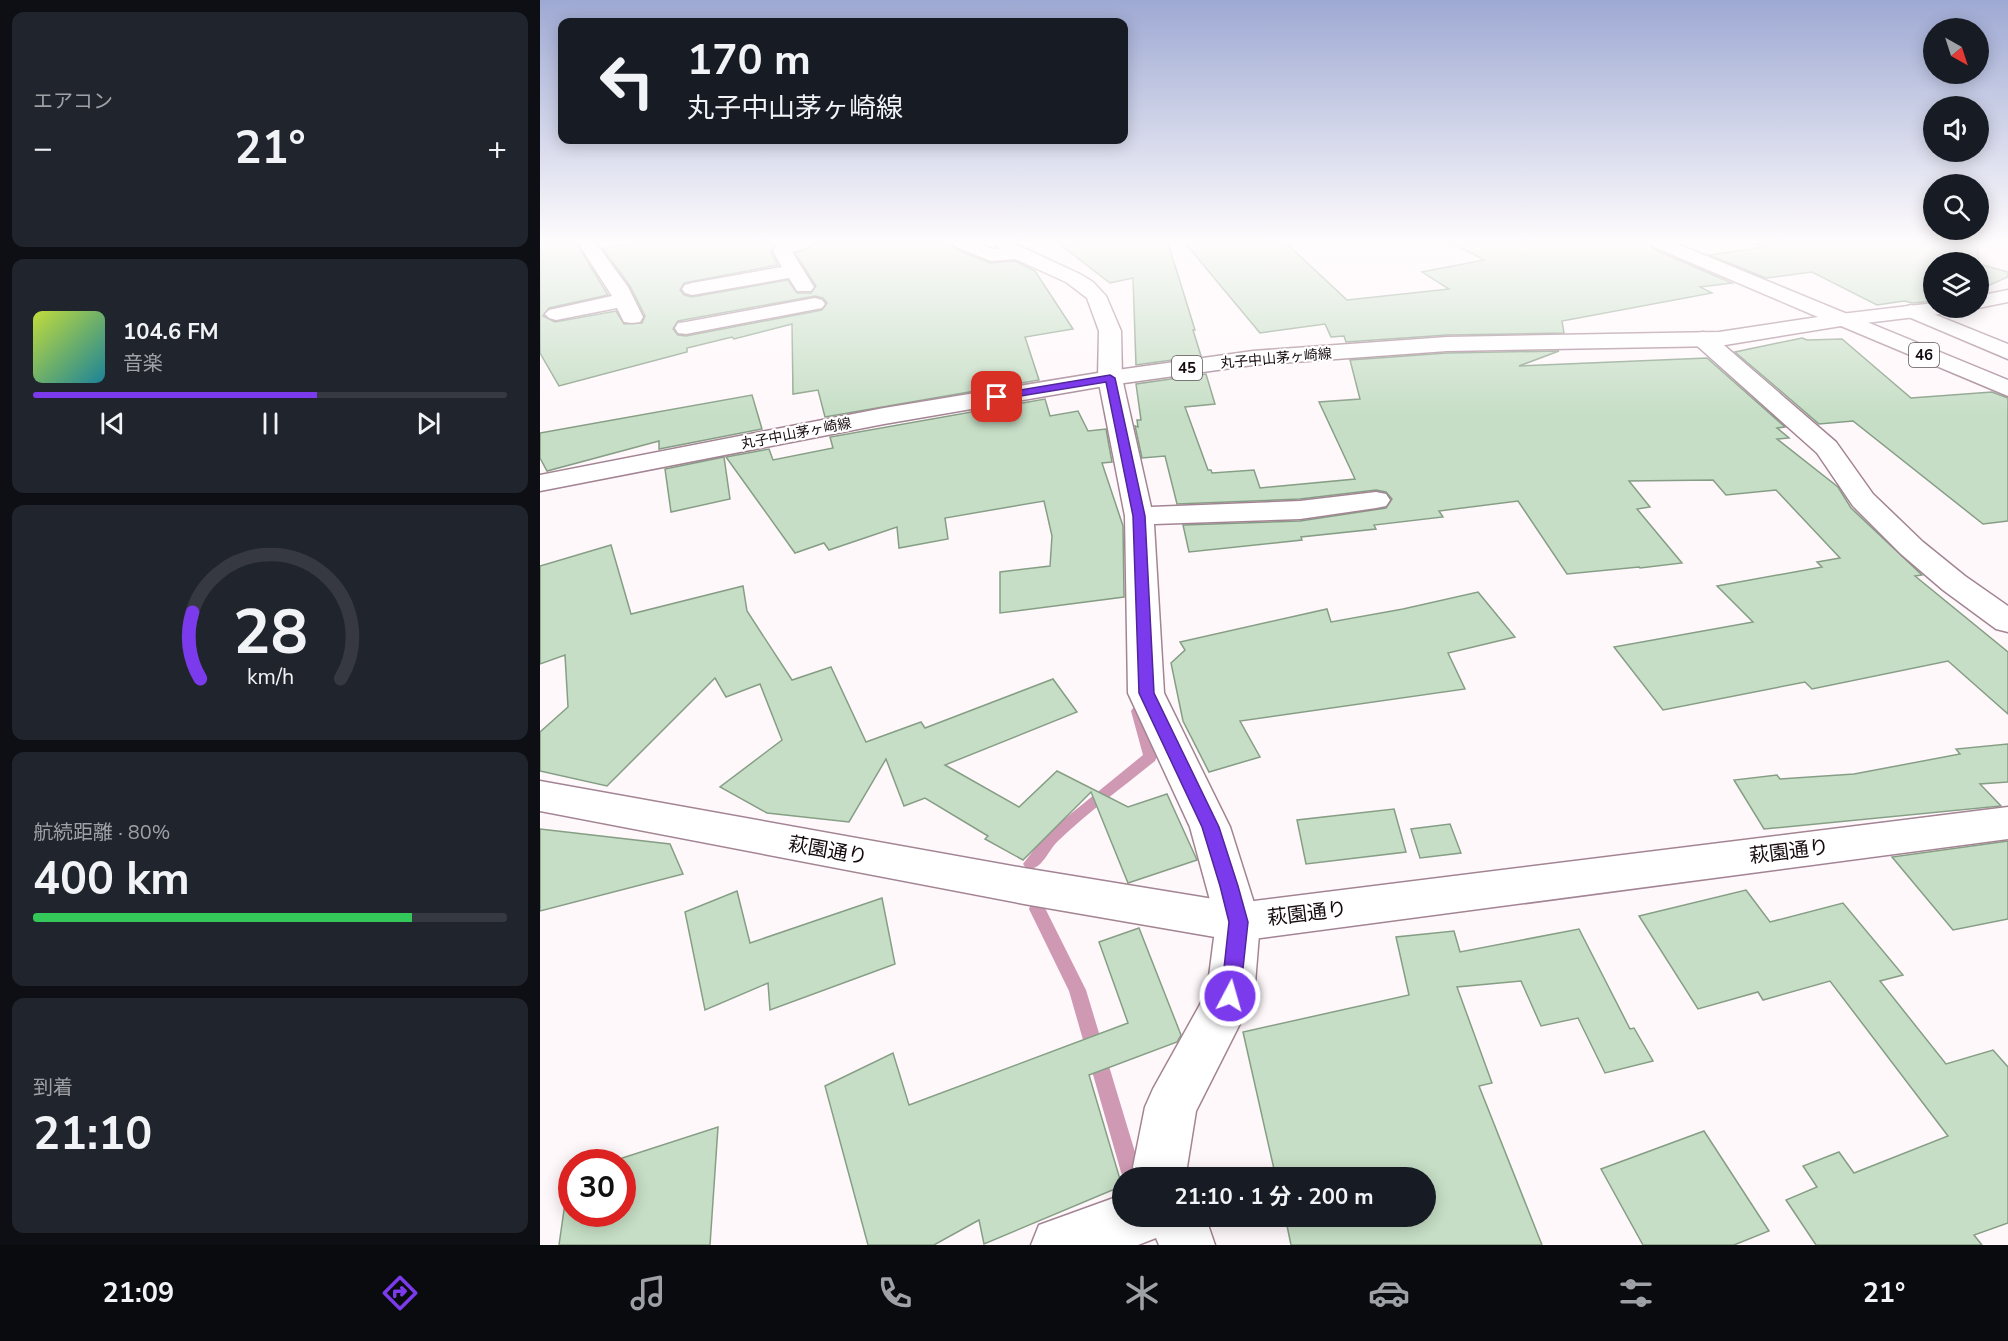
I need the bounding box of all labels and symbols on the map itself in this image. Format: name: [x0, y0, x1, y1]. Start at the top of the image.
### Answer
north arrow: [1923, 18, 1989, 84]
road number: 46: [1909, 343, 1939, 367]
street label: 丸子中山茅ヶ崎線: [1219, 344, 1333, 373]
road number: 45: [1172, 356, 1202, 380]
pin: [971, 371, 1022, 422]
street label: 丸子中山茅ヶ崎線: [739, 413, 853, 454]
street label: 萩園通り: [786, 830, 870, 871]
street label: 萩園通り: [1748, 833, 1830, 870]
street label: 萩園通り: [1266, 895, 1348, 932]
position arrow: [1198, 964, 1262, 1028]
speed limit sign: 30: [558, 1149, 636, 1227]

